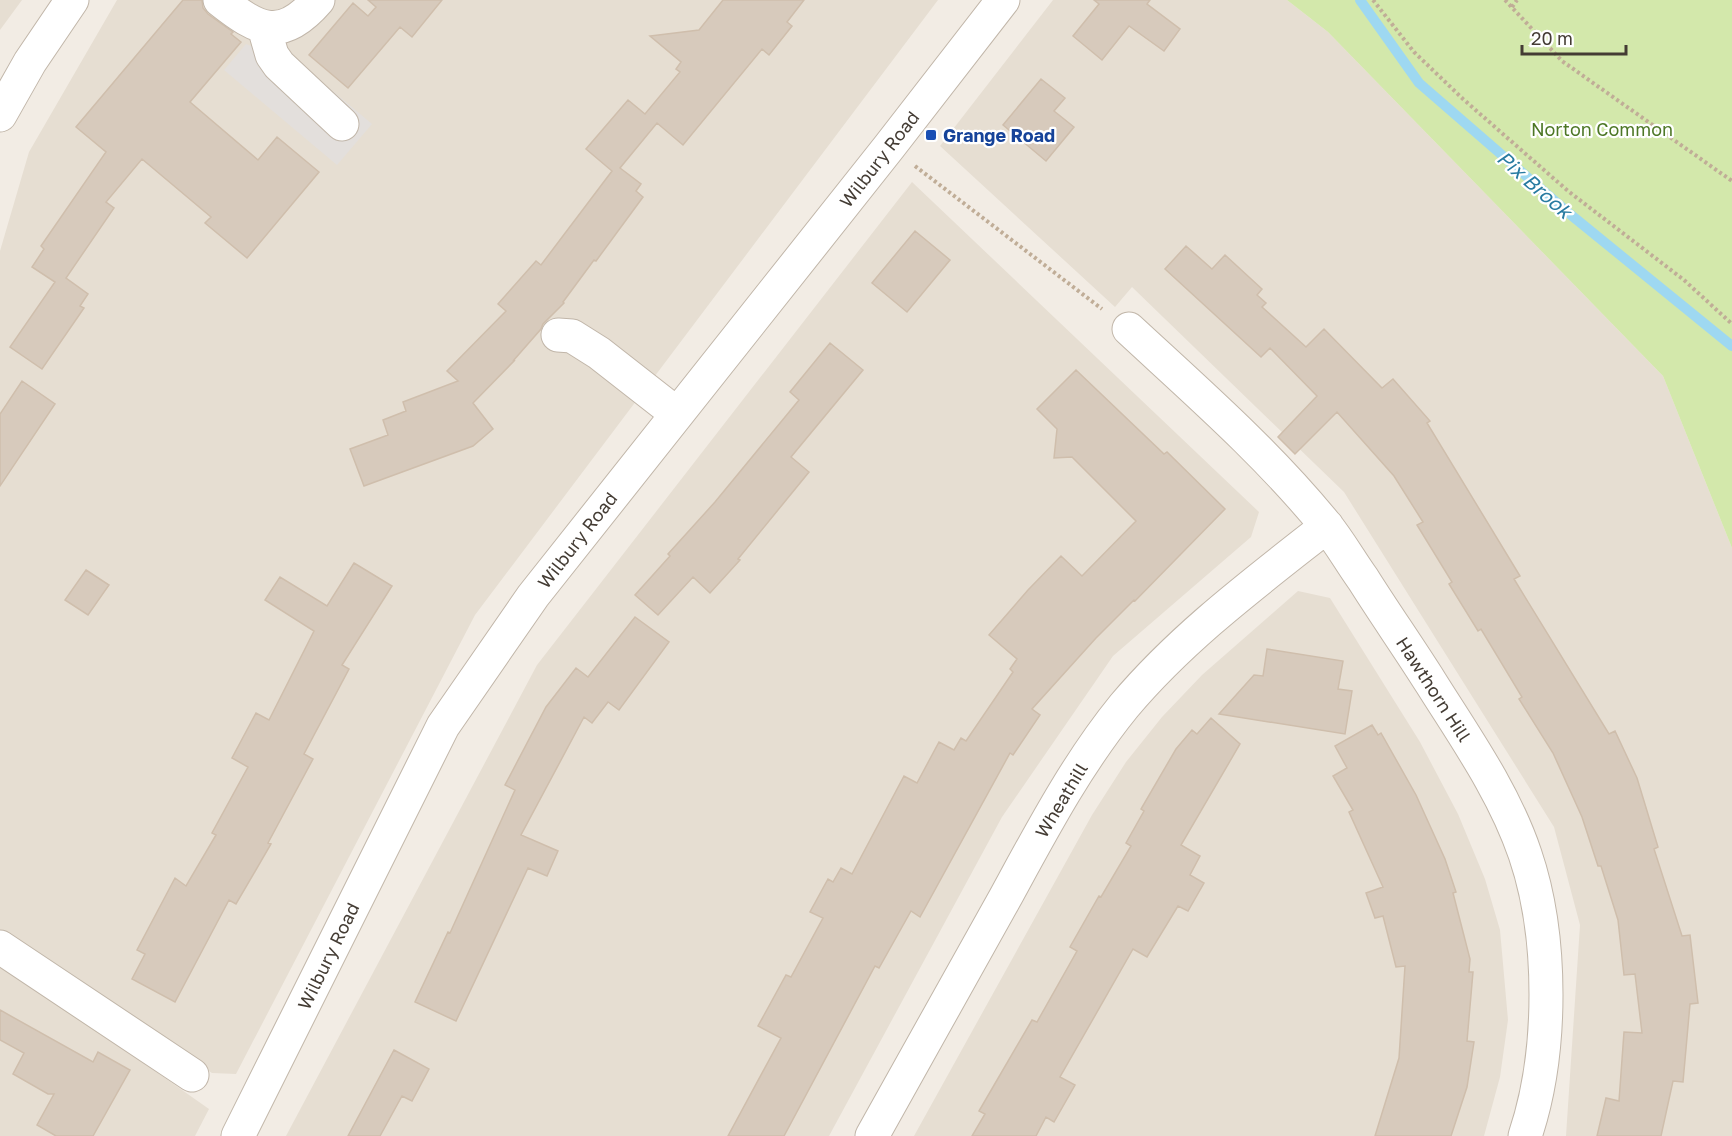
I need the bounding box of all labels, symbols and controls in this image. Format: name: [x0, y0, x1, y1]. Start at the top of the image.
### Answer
scale bar: [1522, 18, 1626, 56]
text: 20 m: [1531, 27, 1573, 49]
street label: Wilbury Road: [835, 106, 923, 212]
park label: Norton Common: [1531, 118, 1673, 140]
place label: Grange Road: [943, 124, 1055, 146]
marker: Grange Road: [924, 128, 938, 142]
water label: Pix Brook: [1493, 145, 1579, 225]
street label: Wilbury Road: [533, 487, 621, 593]
street label: Hawthorn Hill: [1392, 633, 1476, 746]
street label: Wheathill: [1030, 758, 1092, 841]
street label: Wilbury Road: [293, 899, 363, 1013]

